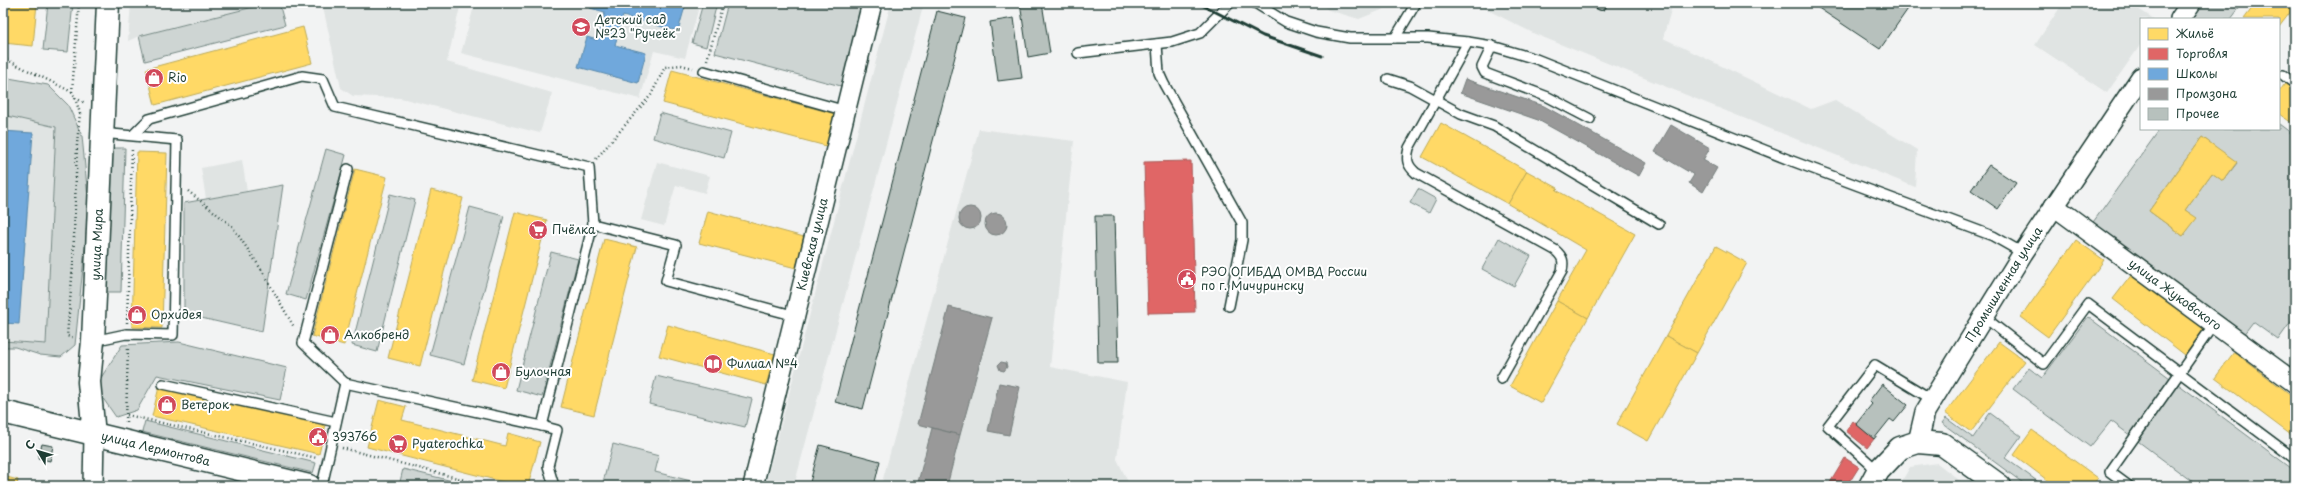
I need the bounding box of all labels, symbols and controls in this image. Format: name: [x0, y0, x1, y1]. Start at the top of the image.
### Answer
place label: Детский сад №23 "Ручеёк": [594, 10, 680, 42]
school or university icon: Детский сад №23 "Ручеёк": [570, 16, 592, 38]
legend: [2140, 18, 2280, 130]
text: Жильё: [2175, 24, 2214, 42]
text: Торговля: [2176, 44, 2228, 62]
text: Школы: [2176, 64, 2218, 82]
shop icon: Rio: [143, 67, 165, 89]
place label: Rio: [168, 68, 187, 86]
text: Промзона: [2176, 84, 2238, 102]
text: Прочее: [2176, 104, 2220, 122]
street label: Киевская улица: [791, 195, 832, 292]
street label: улица Мира: [86, 208, 107, 281]
supermarket icon: Пчёлка: [527, 219, 549, 241]
place label: Пчёлка: [552, 220, 596, 238]
street label: Промышленная улица: [1960, 222, 2047, 345]
street label: улица Жуковского: [2125, 254, 2226, 334]
place label: РЭО ОГИБДД ОМВД России по г. Мичуринску: [1201, 262, 1367, 294]
public building icon: РЭО ОГИБДД ОМВД России по г. Мичуринску: [1176, 268, 1198, 290]
shop icon: Орхидея: [126, 304, 148, 326]
place label: Орхидея: [151, 305, 202, 323]
shop icon: Алкобренд: [319, 324, 341, 346]
place label: Алкобренд: [344, 325, 409, 343]
library icon: Филиал №4: [702, 353, 724, 375]
place label: Филиал №4: [727, 354, 798, 372]
shop icon: Булочная: [490, 361, 512, 383]
place label: Булочная: [515, 362, 571, 380]
shop icon: Ветерок: [156, 394, 178, 416]
place label: Ветерок: [181, 395, 230, 413]
street label: улица Лермонтова: [99, 426, 213, 470]
public building icon: 393766: [307, 426, 329, 448]
place label: 393766: [332, 427, 377, 445]
north arrow: [18, 431, 58, 471]
supermarket icon: Pyaterochka: [387, 433, 409, 455]
place label: Pyaterochka: [412, 434, 484, 452]
text: С: [20, 436, 39, 453]

